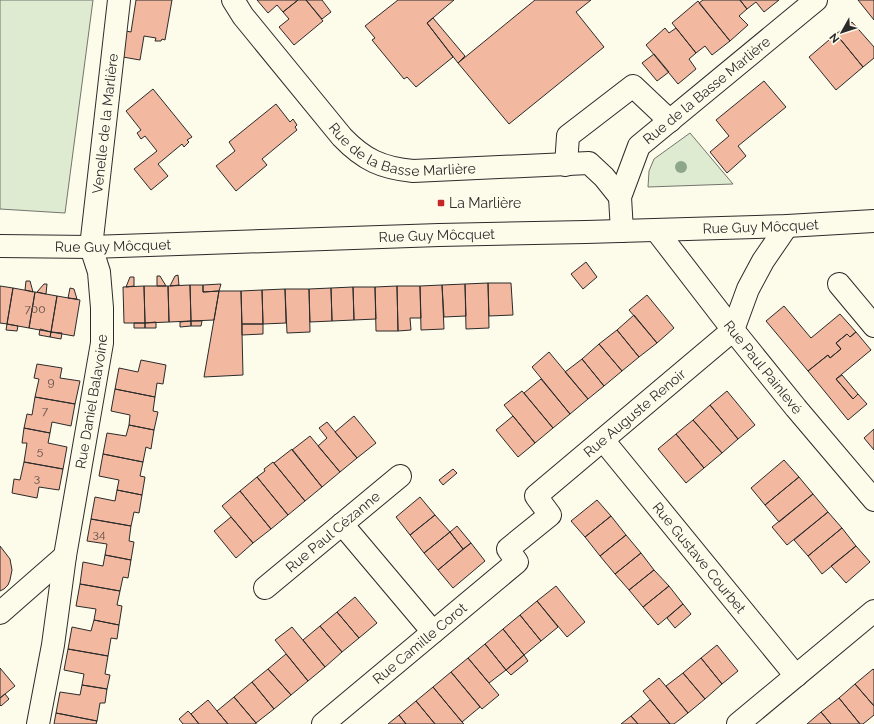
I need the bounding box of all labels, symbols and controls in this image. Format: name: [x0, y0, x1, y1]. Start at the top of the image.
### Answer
north arrow: [822, 12, 862, 52]
text: N: [827, 31, 842, 45]
street label: Rue de la Basse Marlière: [640, 33, 773, 147]
street label: Venelle de la Marlière: [89, 53, 121, 194]
street label: Rue de la Basse Marlière: [326, 119, 476, 179]
place label: La Marlière: [449, 195, 521, 211]
marker: La Marlière: [436, 198, 446, 208]
street label: Rue Guy Môcquet: [702, 216, 820, 237]
street label: Rue Guy Môcquet: [378, 226, 495, 245]
street label: Rue Guy Môcquet: [55, 236, 172, 255]
house number: 700: [24, 302, 46, 316]
street label: Rue Paul Painlevé: [721, 317, 806, 417]
street label: Rue Daniel Balavoine: [72, 334, 110, 470]
street label: Rue Auguste Renoir: [580, 366, 689, 460]
house number: 9: [47, 375, 55, 389]
house number: 7: [42, 404, 49, 418]
house number: 5: [37, 444, 44, 458]
house number: 3: [34, 471, 40, 485]
street label: Rue Paul Cézanne: [282, 488, 383, 576]
street label: Rue Gustave Courbet: [649, 499, 749, 616]
house number: 34: [93, 527, 106, 541]
street label: Rue Camille Corot: [370, 599, 470, 687]

